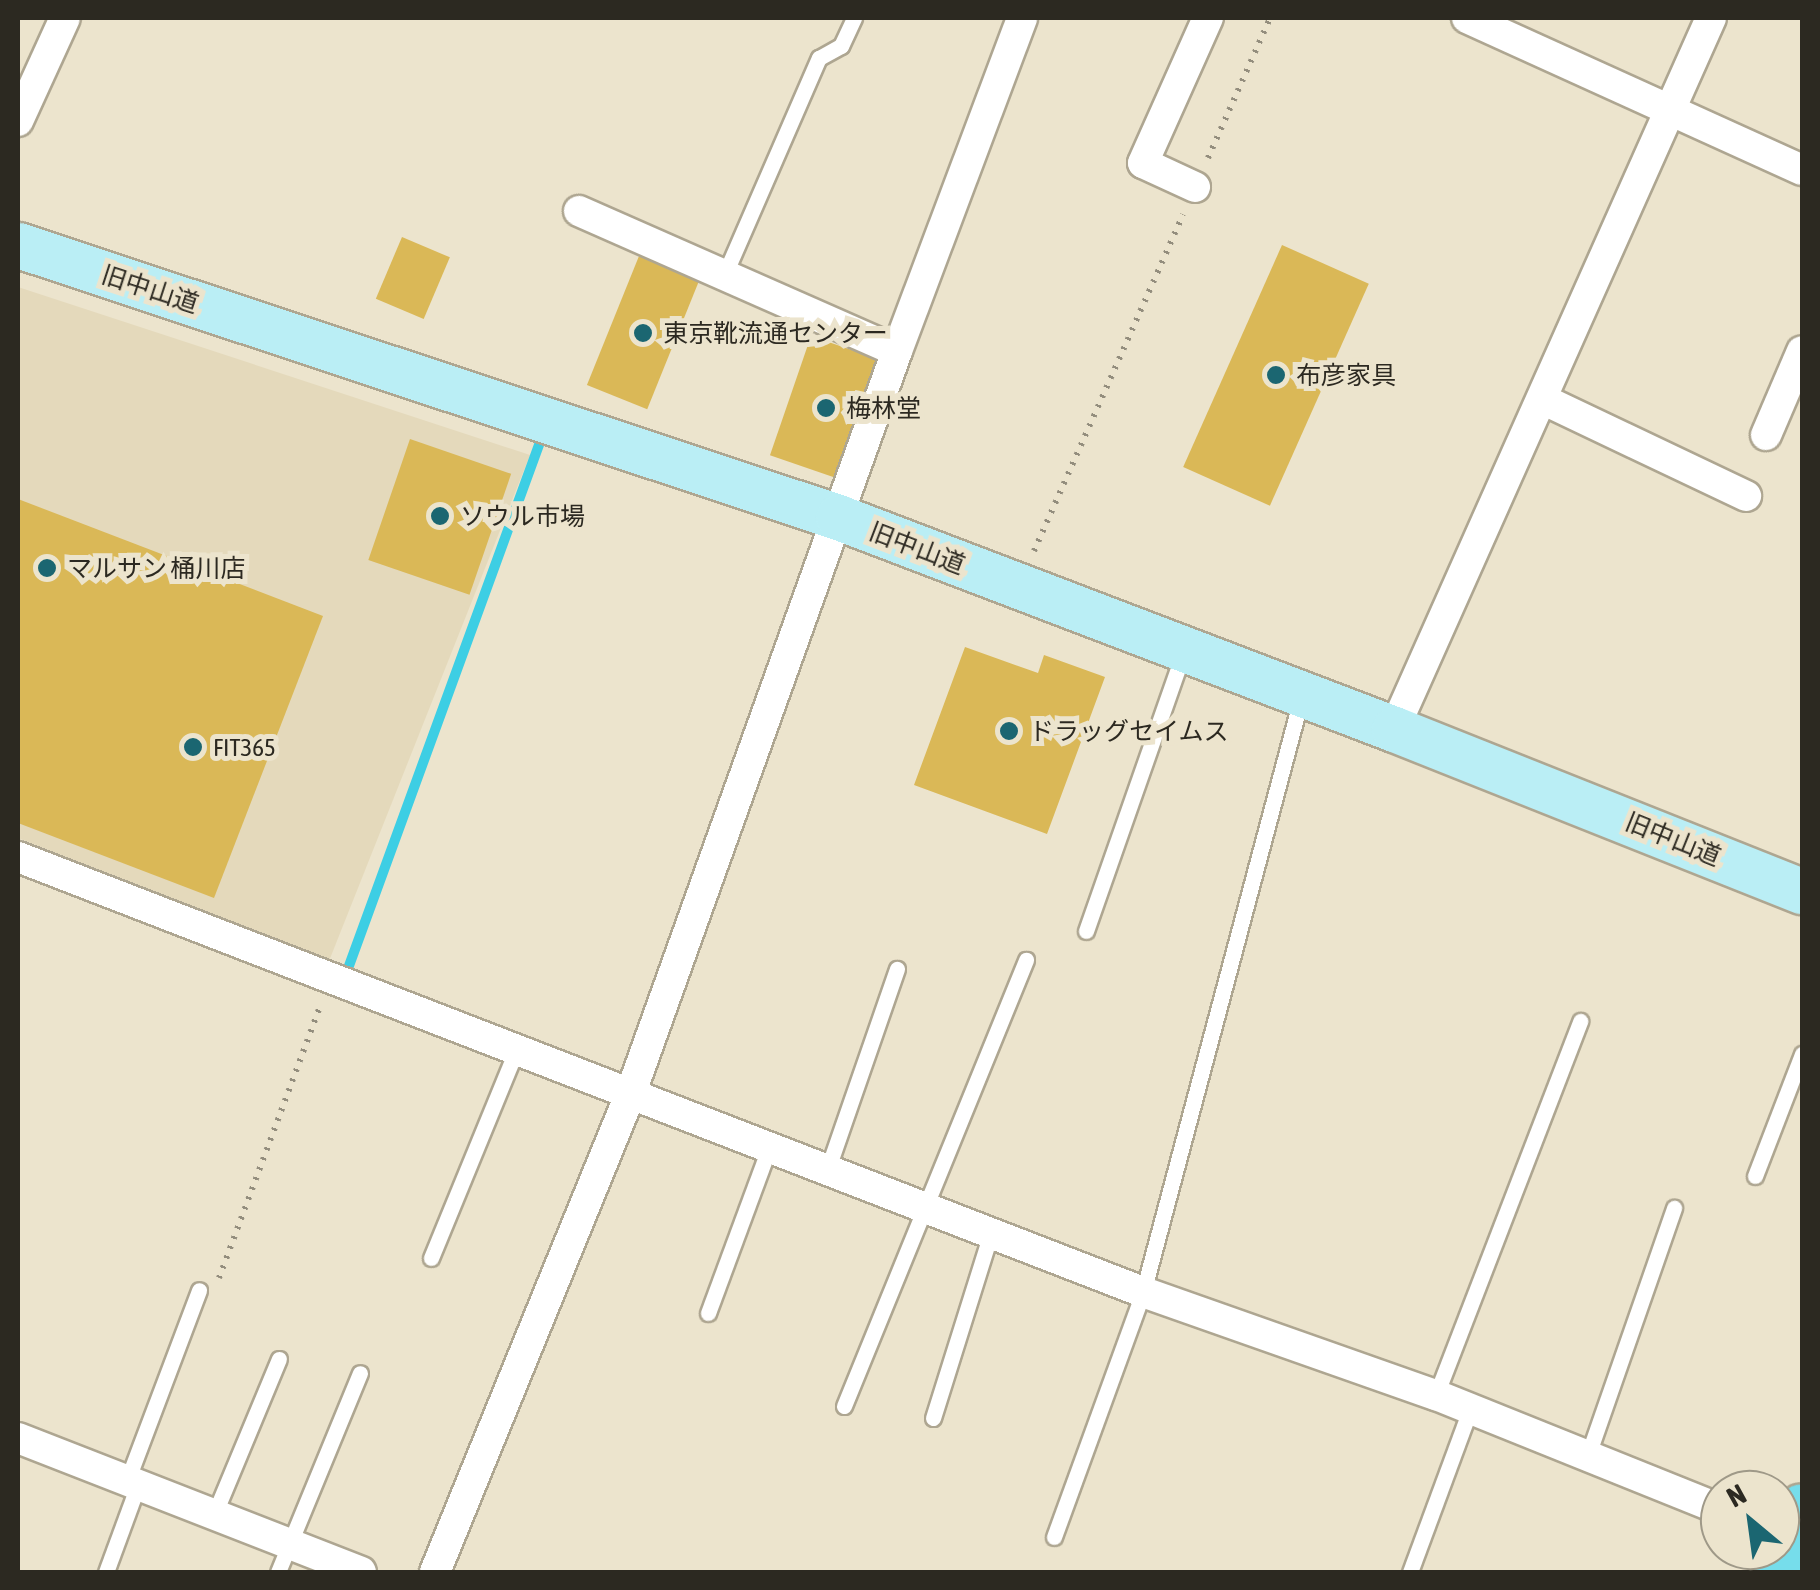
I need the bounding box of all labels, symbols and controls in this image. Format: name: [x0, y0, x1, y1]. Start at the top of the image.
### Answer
street label: 旧中山道: [98, 259, 202, 319]
place label: 東京靴流通センター: [663, 318, 888, 348]
marker: 東京靴流通センター: [632, 322, 654, 344]
place label: 布彦家具: [1296, 360, 1396, 390]
marker: 布彦家具: [1265, 364, 1287, 386]
place label: 梅林堂: [846, 393, 921, 423]
marker: 梅林堂: [815, 397, 837, 419]
place label: ソウル市場: [460, 501, 585, 531]
marker: ソウル市場: [429, 505, 451, 527]
street label: 旧中山道: [865, 516, 969, 580]
place label: マルサン 桶川店: [67, 553, 245, 583]
marker: マルサン 桶川店: [36, 557, 58, 579]
place label: ドラッグセイムス: [1029, 716, 1229, 746]
marker: ドラッグセイムス: [998, 720, 1020, 742]
place label: FIT365: [213, 732, 276, 762]
marker: FIT365: [182, 736, 204, 758]
street label: 旧中山道: [1621, 806, 1725, 872]
north arrow: [1700, 1470, 1800, 1570]
text: N: [1721, 1478, 1751, 1514]

